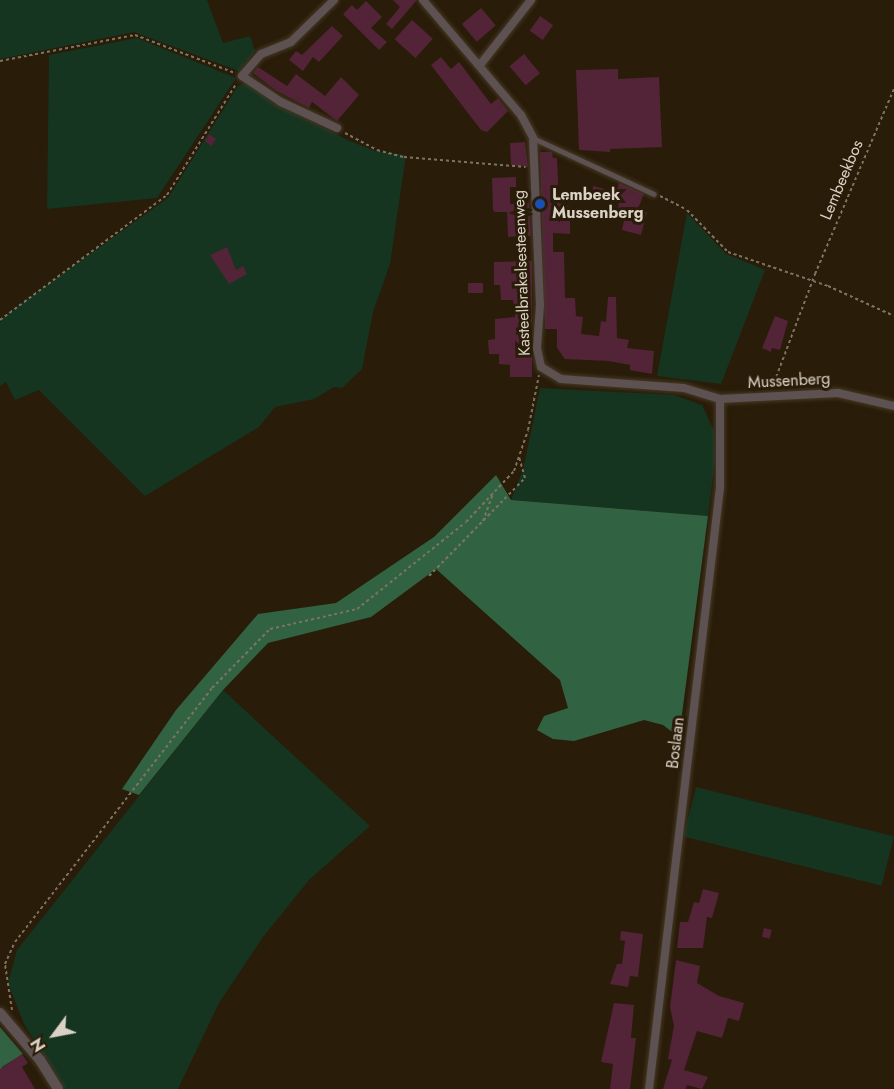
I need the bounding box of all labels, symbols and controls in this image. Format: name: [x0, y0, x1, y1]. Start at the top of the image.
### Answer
street label: Lembeekbos: [817, 137, 867, 223]
place label: Lembeek Mussenberg: [552, 185, 644, 223]
street label: Kasteelbrakelsesteenweg: [510, 190, 534, 356]
marker: Lembeek Mussenberg: [533, 197, 547, 211]
street label: Mussenberg: [747, 369, 831, 393]
street label: Boslaan: [663, 716, 689, 770]
north arrow: [24, 1005, 84, 1065]
text: N: [25, 1033, 51, 1056]

